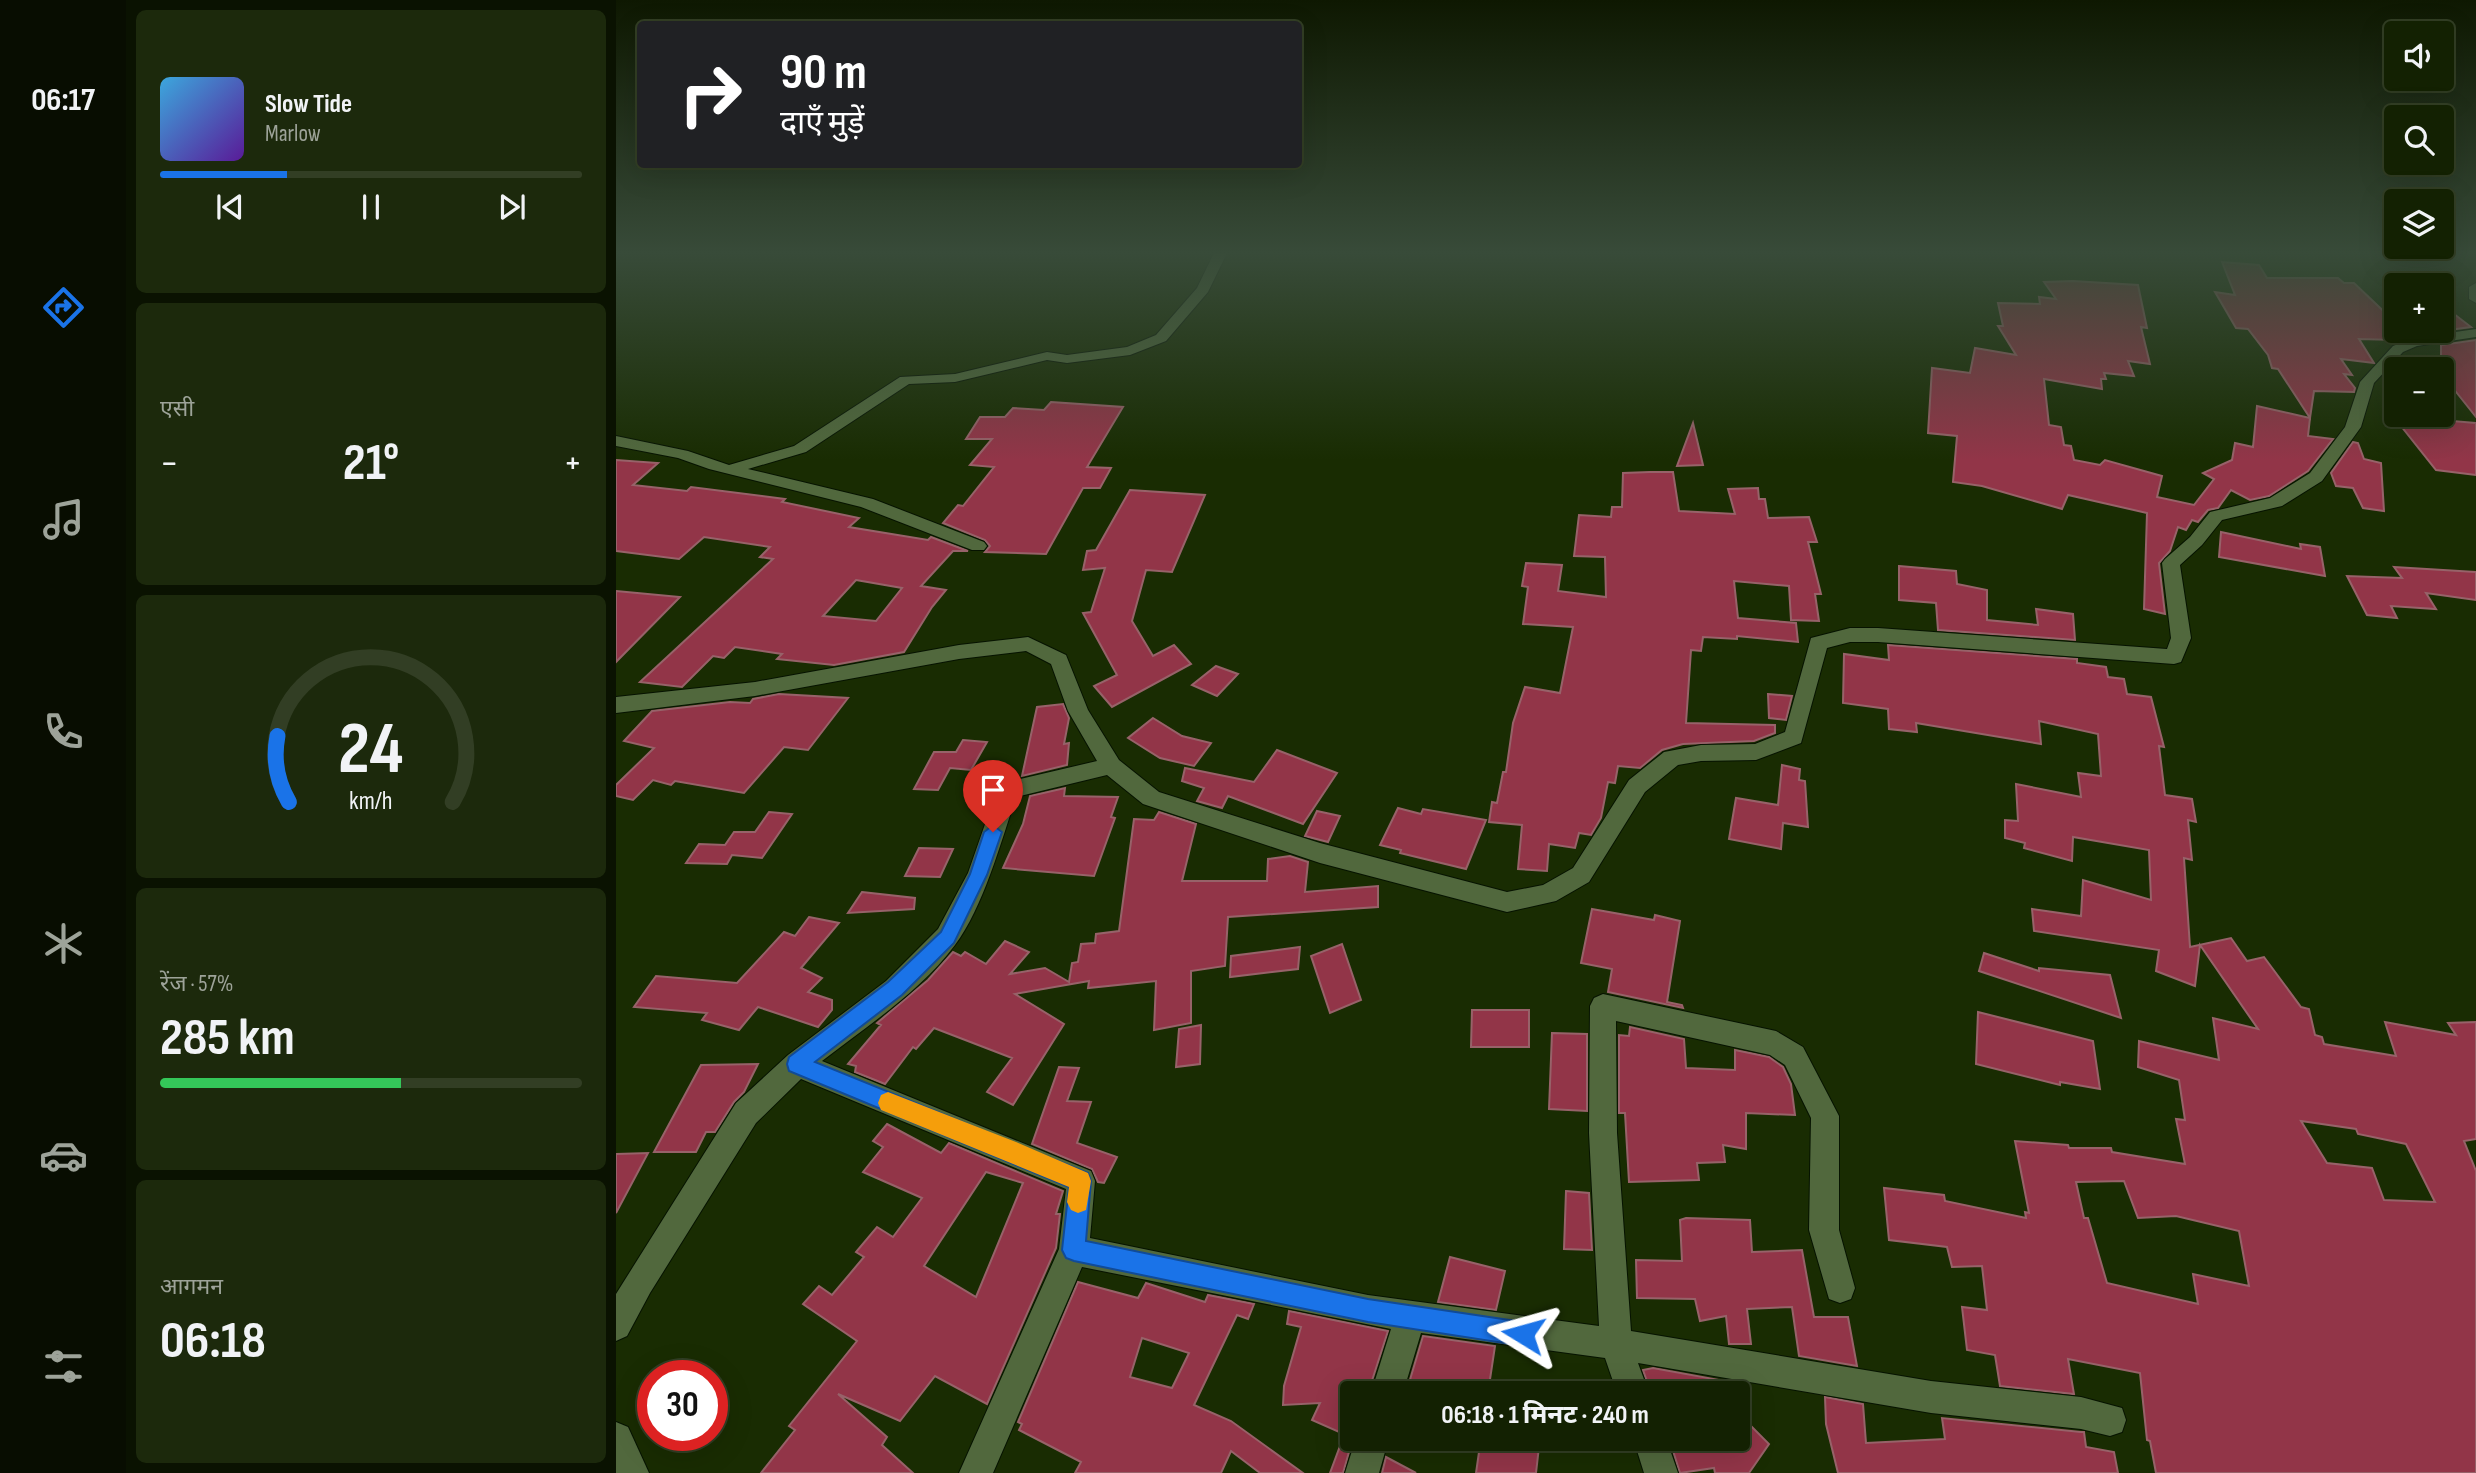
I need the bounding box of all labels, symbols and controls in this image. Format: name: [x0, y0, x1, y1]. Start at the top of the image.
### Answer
map controls: [2384, 21, 2454, 427]
button: sound: [2384, 21, 2454, 91]
text: 90 m: [780, 44, 867, 103]
icon: right: [665, 49, 756, 140]
text: 06:17: [31, 81, 95, 120]
text: Slow Tide: [265, 89, 352, 120]
text: दाएँ मुड़ें: [780, 104, 864, 143]
button: search: [2384, 105, 2454, 175]
text: Marlow: [265, 120, 321, 148]
icon: previous: [211, 188, 249, 226]
icon: pause: [352, 188, 390, 226]
icon: next: [493, 188, 531, 226]
button: layers: [2384, 189, 2454, 259]
button: +: [2384, 273, 2454, 343]
icon: directions: [39, 283, 88, 332]
button: −: [2384, 357, 2454, 427]
text: एसी: [160, 395, 194, 423]
text: 21°: [343, 432, 399, 495]
text: −: [160, 441, 179, 486]
text: +: [563, 441, 582, 486]
icon: music: [39, 495, 88, 544]
icon: phone: [39, 707, 88, 756]
text: 24: [338, 707, 404, 795]
pin: [963, 760, 1023, 832]
icon: arrive: [974, 771, 1012, 809]
text: km/h: [349, 786, 393, 817]
icon: climate: [39, 919, 88, 968]
text: रेंज · 57%: [160, 970, 233, 998]
text: 285 km: [160, 1007, 295, 1070]
icon: car: [39, 1131, 88, 1180]
text: आगमन: [160, 1273, 223, 1301]
position arrow: [1486, 1297, 1560, 1371]
text: 06:18: [160, 1310, 266, 1373]
icon: filters: [39, 1342, 88, 1391]
speed limit sign: 30: [637, 1360, 728, 1451]
text: 06:18 · 1 मिनट · 240 m: [1441, 1400, 1649, 1431]

